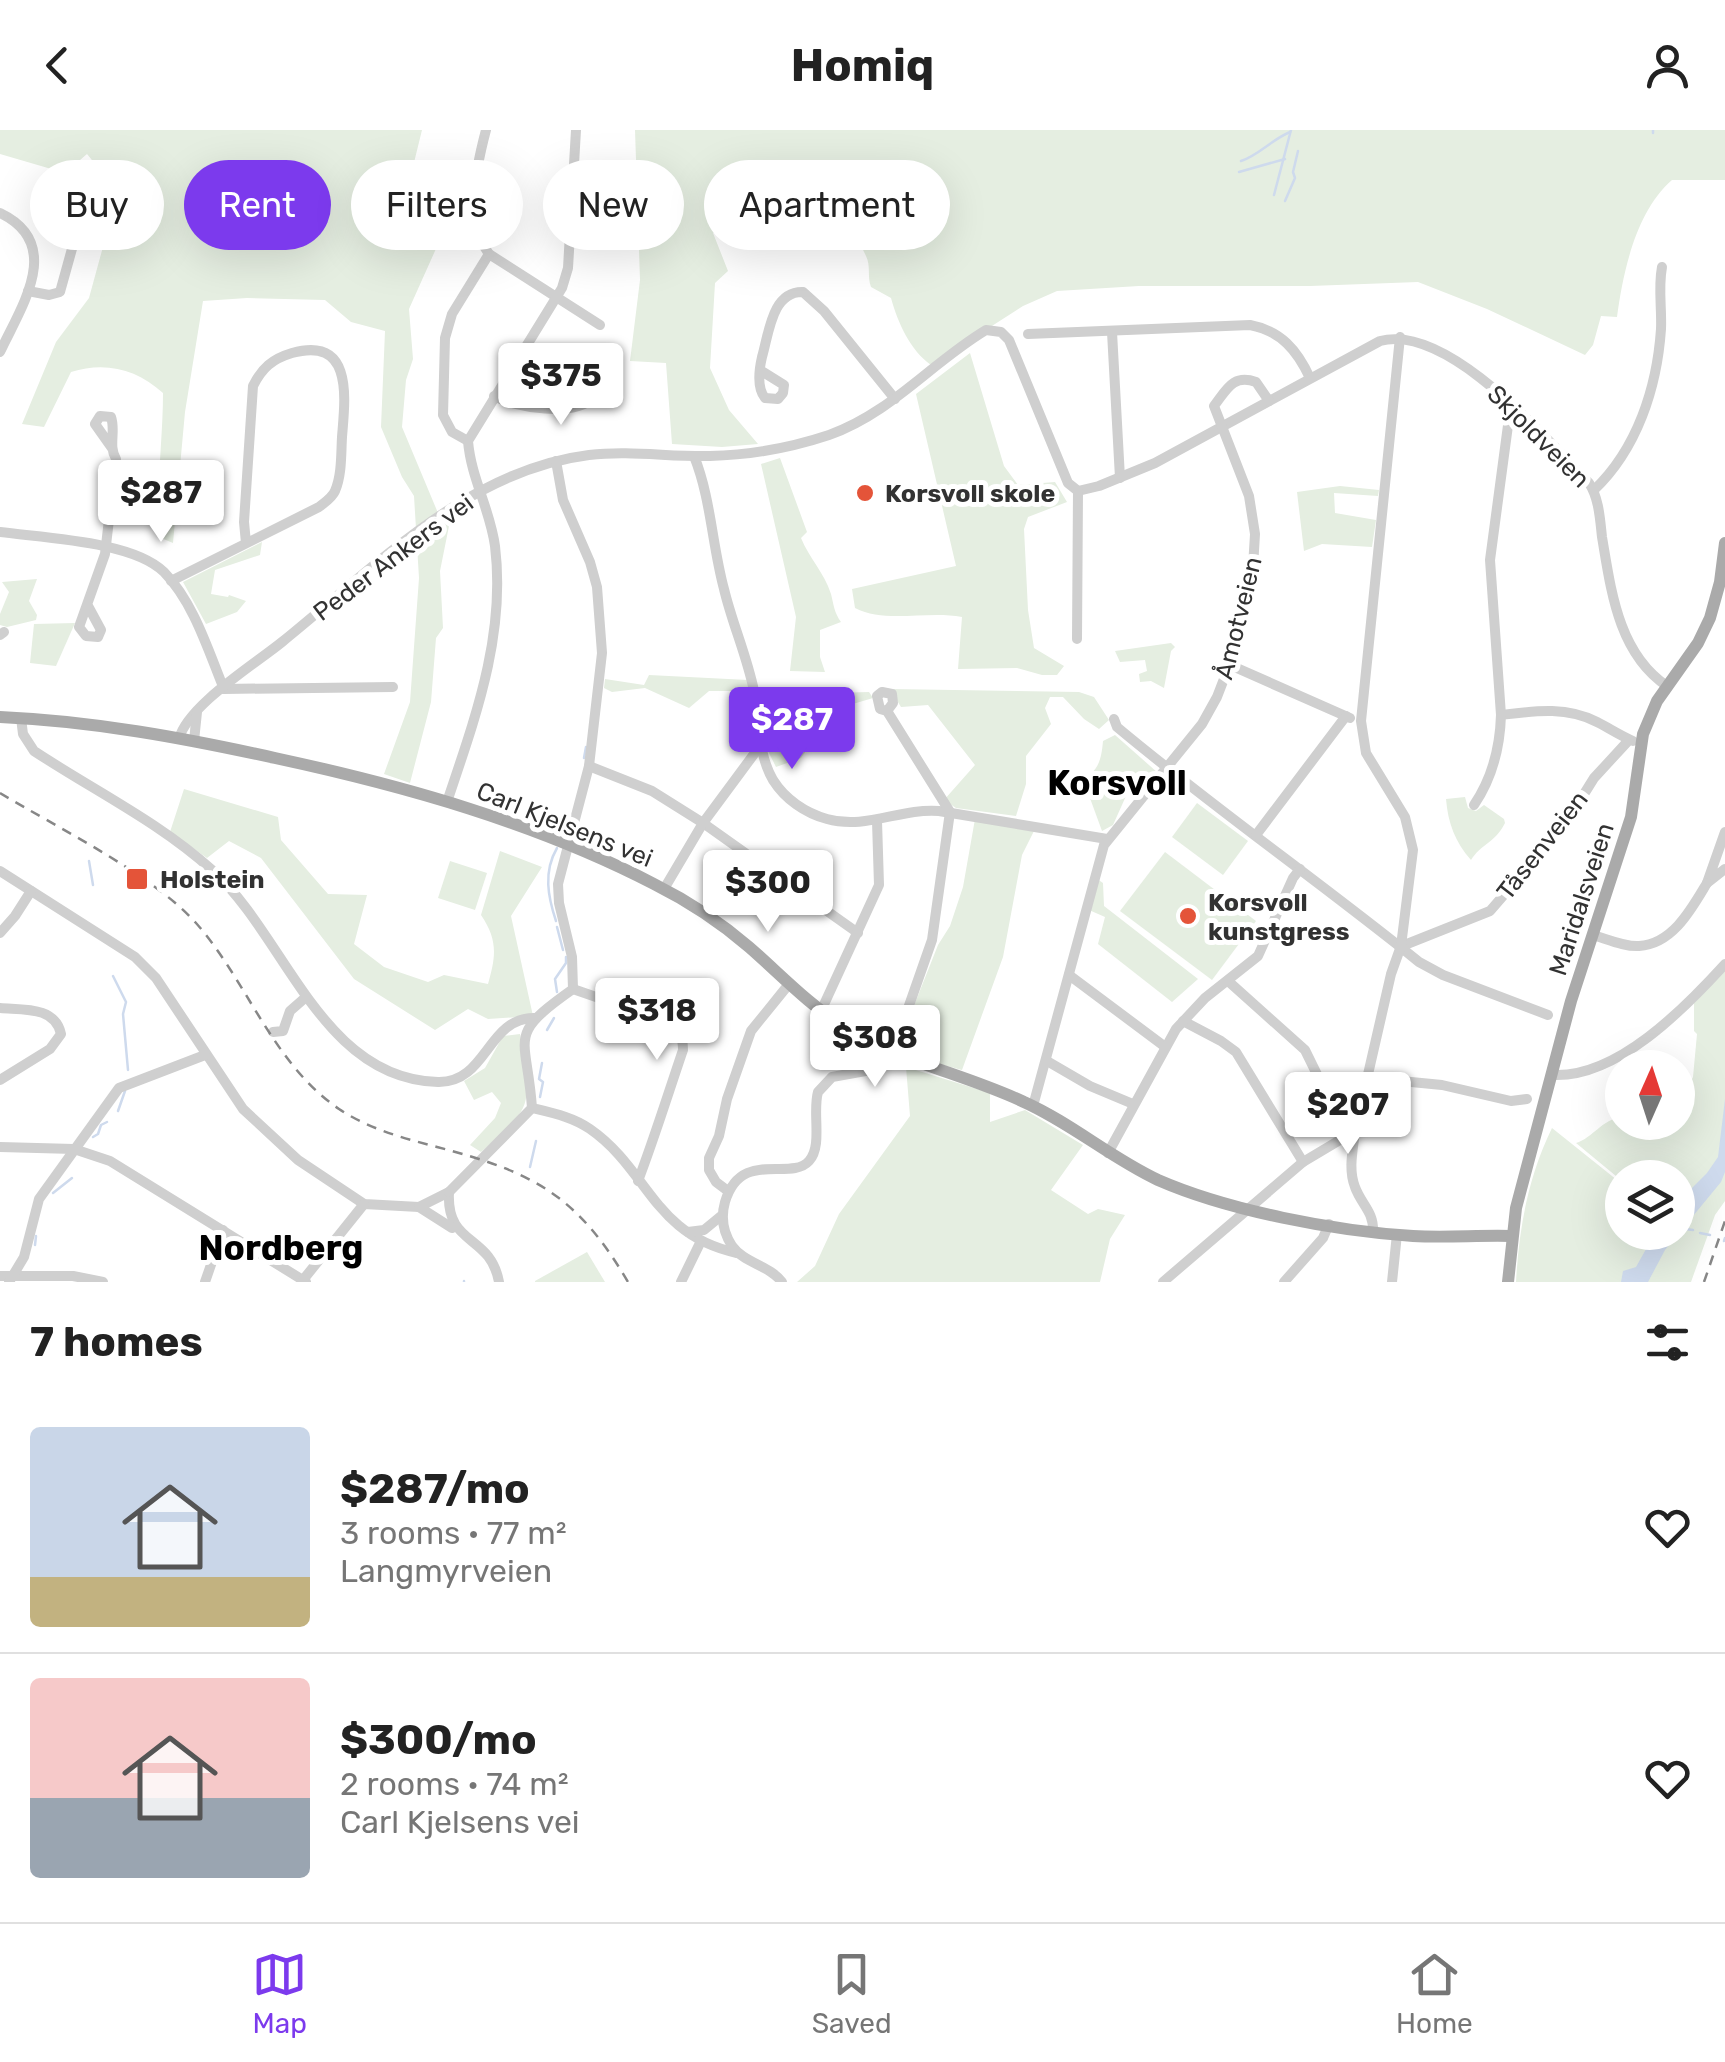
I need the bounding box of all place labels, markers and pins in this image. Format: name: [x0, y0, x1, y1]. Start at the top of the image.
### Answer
pin: $375: [502, 343, 620, 428]
pin: $287: [102, 460, 220, 545]
place label: Korsvoll skole: [885, 479, 1055, 508]
marker: Korsvoll skole: [854, 482, 876, 504]
pin: $287: [733, 687, 851, 772]
pin: $300: [709, 850, 827, 935]
place label: Holstein: [160, 865, 265, 894]
marker: Holstein: [124, 866, 150, 892]
place label: Korsvoll kunstgress: [1208, 888, 1350, 946]
marker: Korsvoll kunstgress: [1177, 905, 1199, 927]
pin: $318: [598, 978, 716, 1063]
pin: $308: [816, 1005, 934, 1090]
pin: $207: [1289, 1072, 1407, 1157]

